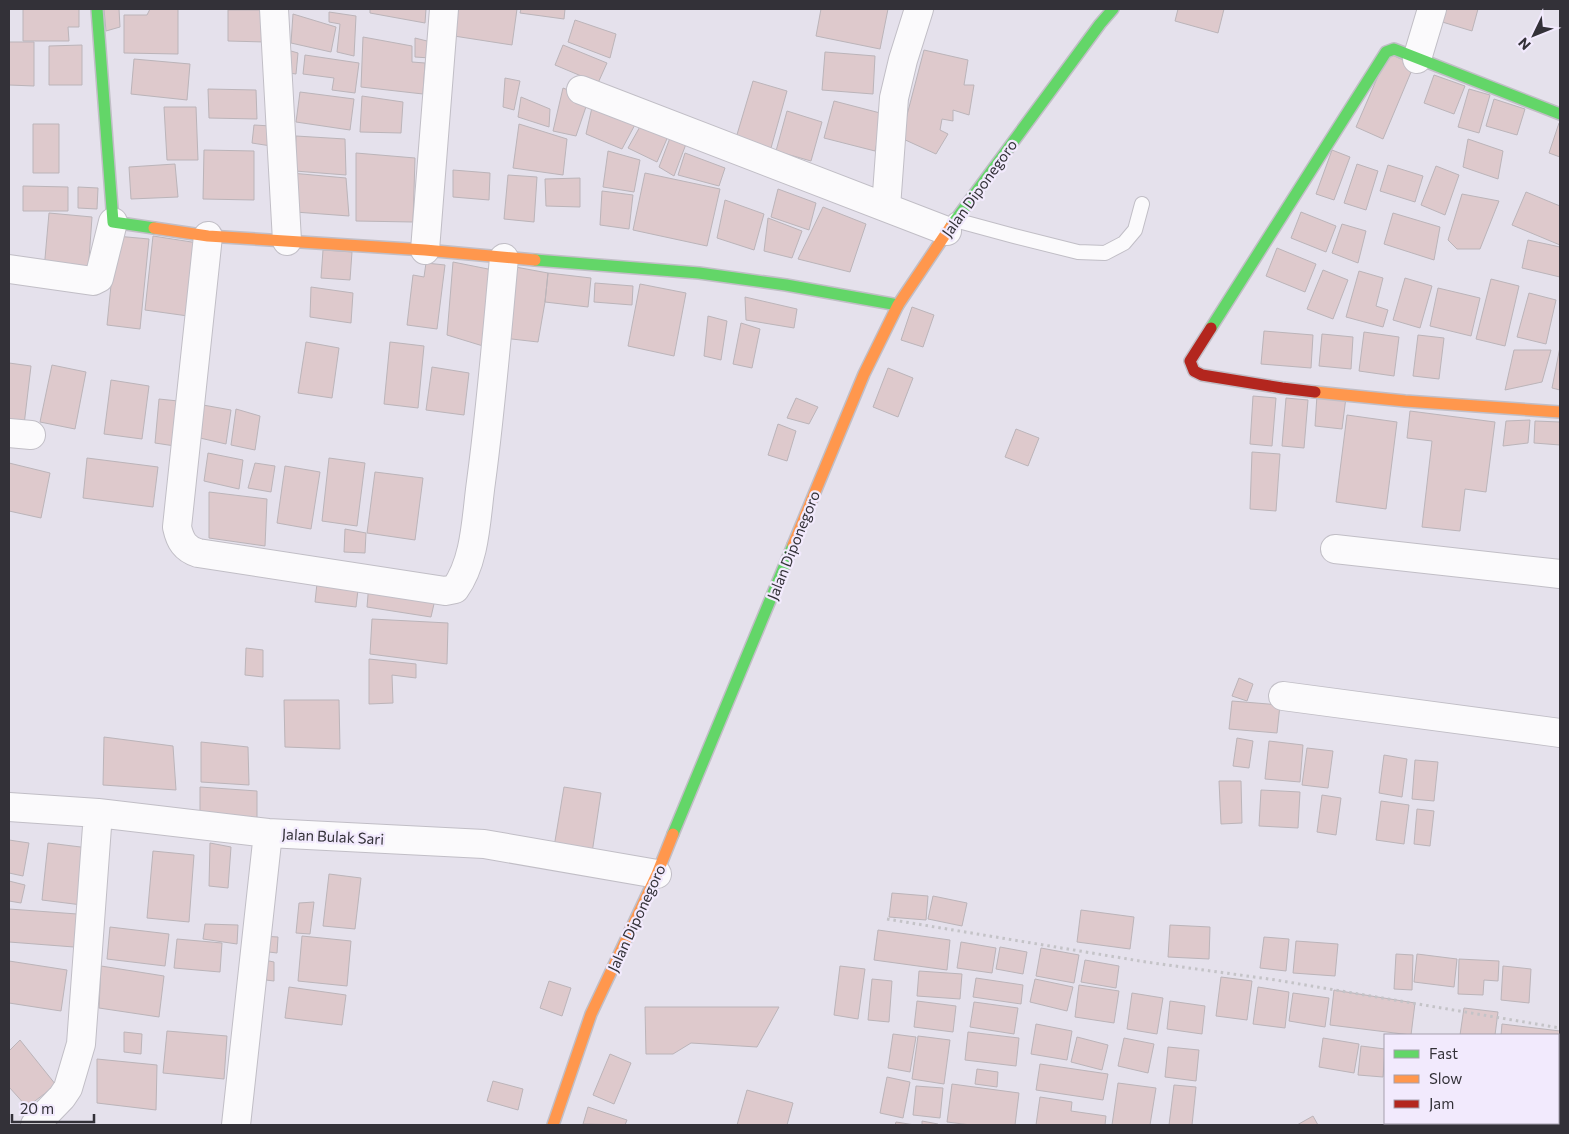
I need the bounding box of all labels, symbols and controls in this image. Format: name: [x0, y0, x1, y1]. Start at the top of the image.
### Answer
north arrow: [1509, 10, 1559, 60]
text: N: [1514, 35, 1534, 54]
street label: Jalan Diponegoro: [938, 136, 1020, 240]
street label: Jalan Diponegoro: [763, 488, 823, 602]
street label: Jalan Bulak Sari: [281, 824, 385, 848]
street label: Jalan Diponegoro: [603, 862, 669, 974]
legend: [1384, 1034, 1559, 1124]
text: Fast: [1429, 1044, 1458, 1062]
text: Slow: [1429, 1069, 1462, 1087]
scale bar: [12, 1092, 95, 1124]
text: Jam: [1429, 1094, 1454, 1112]
text: 20 m: [20, 1099, 54, 1117]

